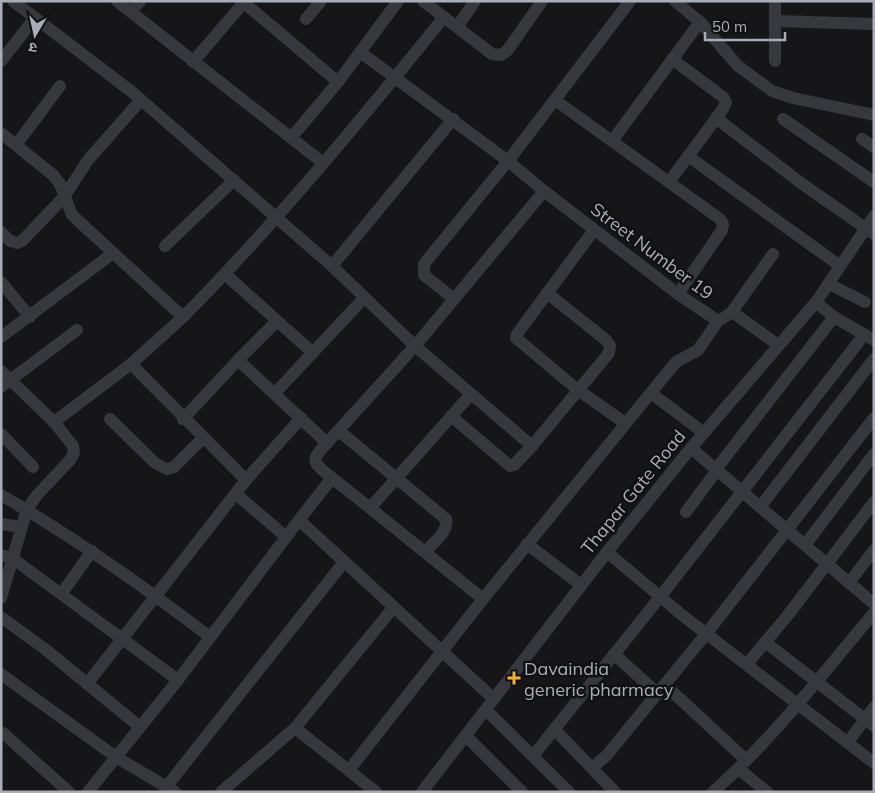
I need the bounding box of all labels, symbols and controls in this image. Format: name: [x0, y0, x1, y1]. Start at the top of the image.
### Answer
north arrow: [10, 10, 60, 60]
scale bar: [705, 10, 785, 42]
text: 50 m: [712, 17, 747, 36]
text: उ: [27, 38, 38, 57]
street label: Street Number 19: [586, 197, 718, 305]
street label: Thapar Gate Road: [576, 425, 690, 559]
place label: Davaindia generic pharmacy: [524, 657, 674, 701]
marker: Davaindia generic pharmacy: [508, 672, 520, 684]

